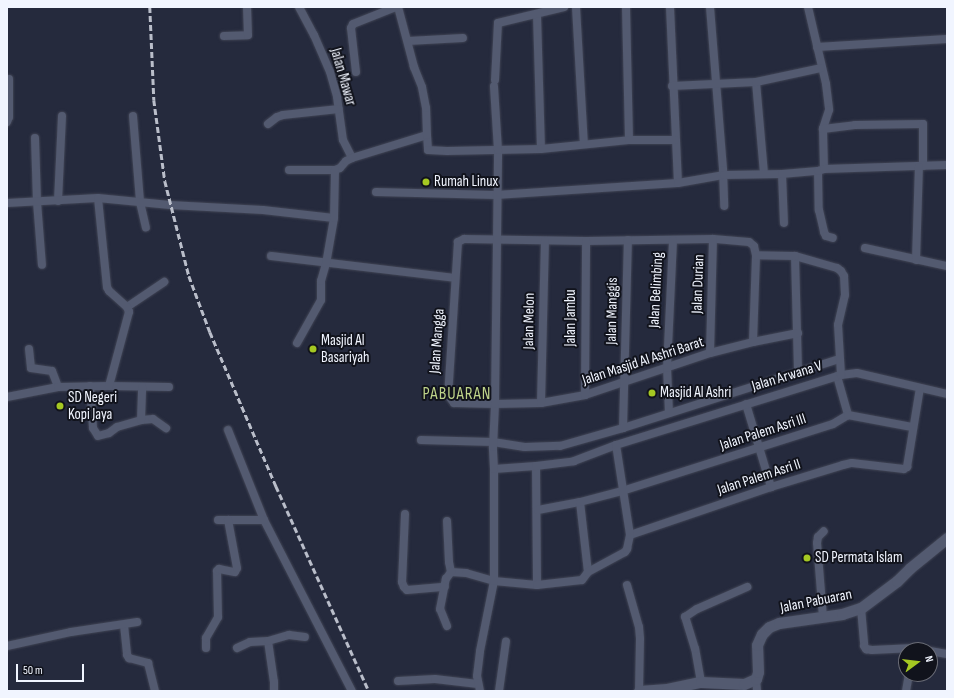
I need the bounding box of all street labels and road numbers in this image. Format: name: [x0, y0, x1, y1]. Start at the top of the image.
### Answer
street label: Jalan Mawar: [326, 46, 360, 108]
street label: Jalan Belimbing: [645, 252, 667, 328]
street label: Jalan Durian: [688, 254, 708, 314]
street label: Jalan Manggis: [602, 277, 622, 345]
street label: Jalan Jambu: [562, 289, 580, 347]
street label: Jalan Melon: [520, 293, 538, 349]
street label: Jalan Mangga: [426, 308, 448, 374]
street label: Jalan Masjid Al Ashri Barat: [580, 333, 706, 389]
street label: Jalan Arwana V: [750, 357, 824, 395]
street label: Jalan Palem Asri III: [718, 410, 808, 454]
street label: Jalan Palem Asri II: [715, 455, 803, 499]
street label: Jalan Pabuaran: [779, 585, 853, 617]

